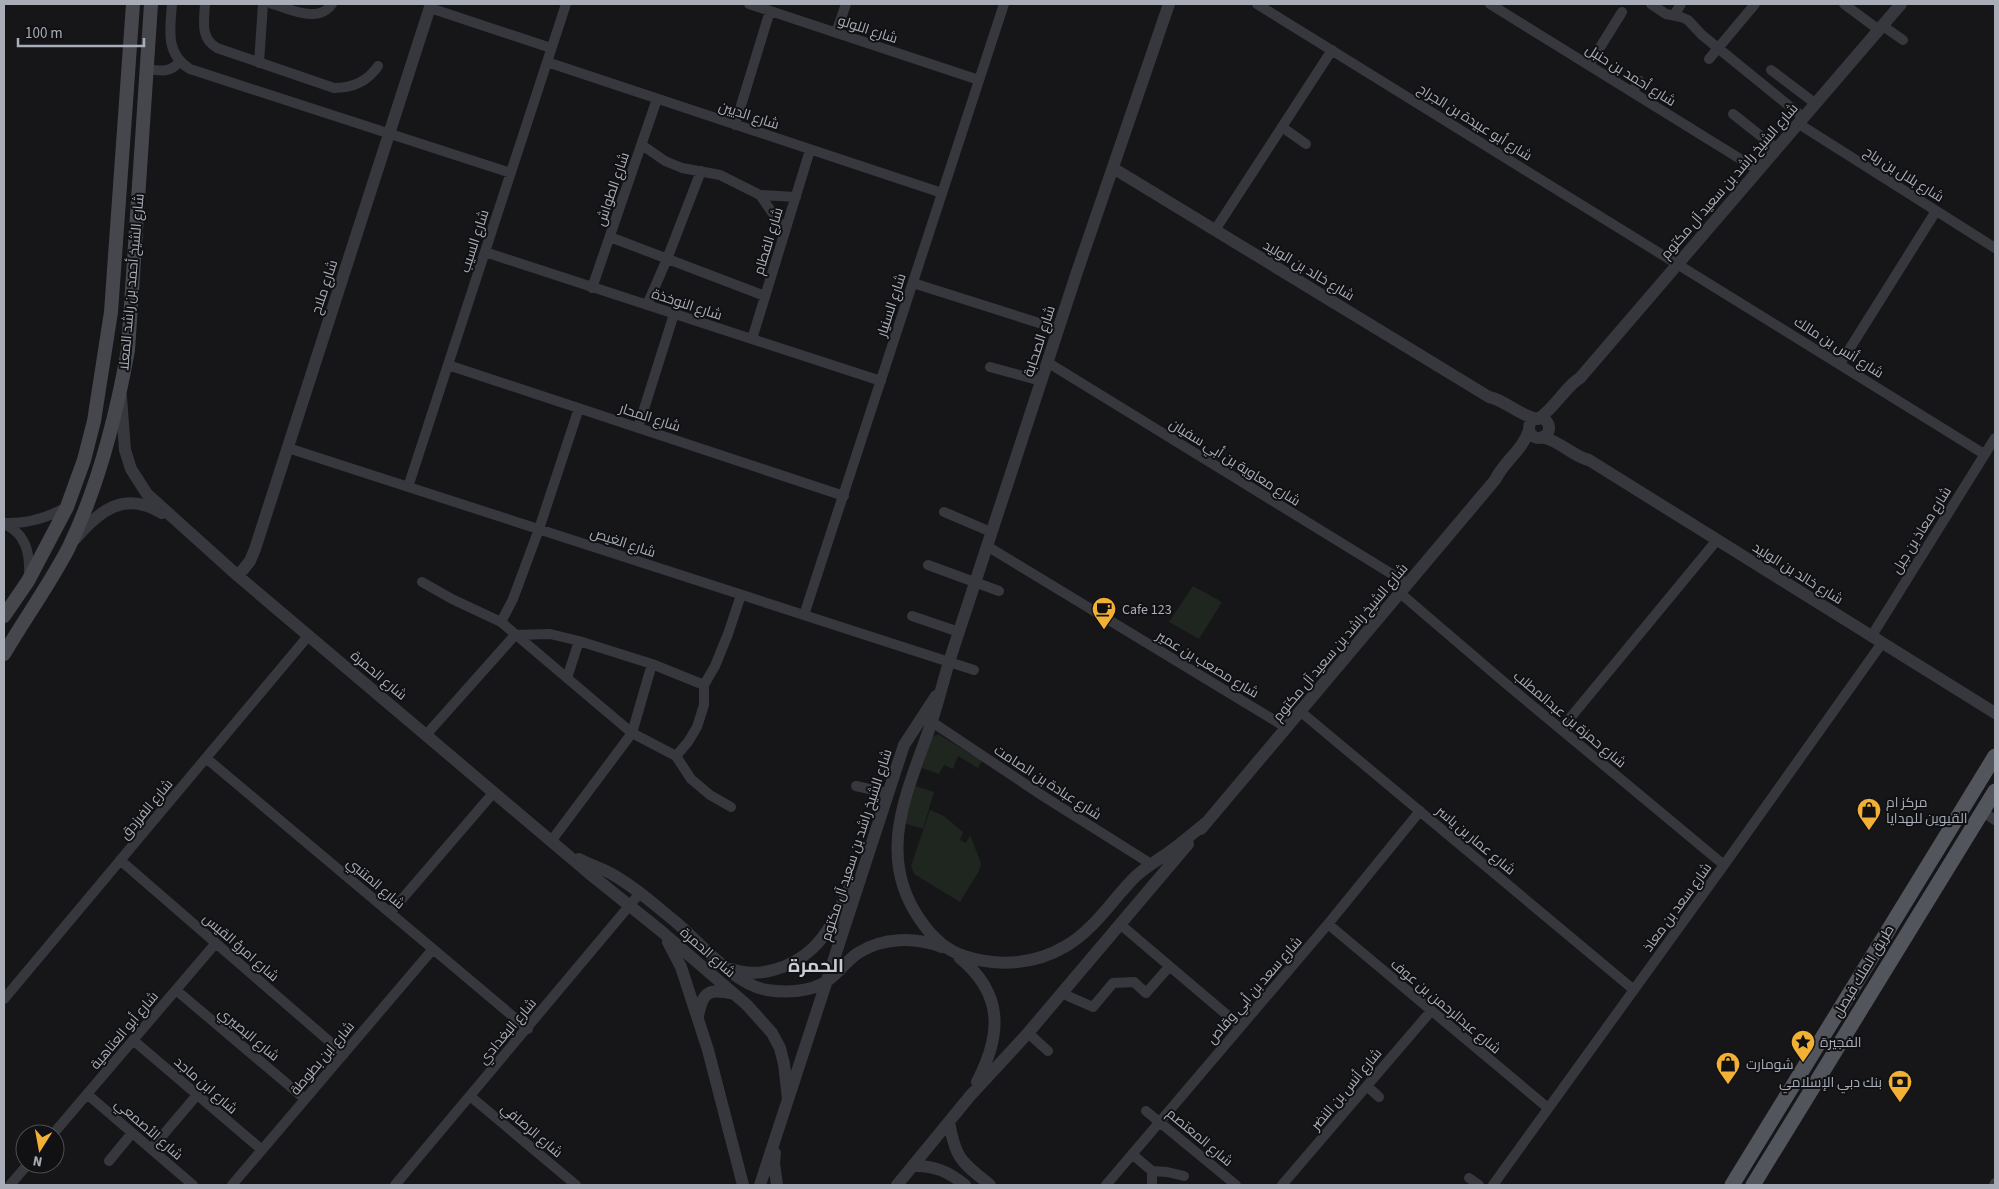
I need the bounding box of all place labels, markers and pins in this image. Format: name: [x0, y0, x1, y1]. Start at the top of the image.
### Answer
cafe icon: Cafe 123: [1091, 596, 1117, 630]
place label: Cafe 123: [1122, 600, 1172, 620]
place label: مركز ام القيوين للهدايا: [1886, 793, 1968, 829]
shop icon: مركز ام القيوين للهدايا: [1856, 797, 1882, 831]
place icon: الفجيرة: [1790, 1029, 1816, 1063]
place label: الفجيرة: [1820, 1033, 1862, 1053]
shop icon: شومارت: [1715, 1051, 1741, 1085]
place label: شومارت: [1746, 1055, 1794, 1075]
bank icon: بنك دبي الإسلامي: [1887, 1069, 1913, 1103]
place label: بنك دبي الإسلامي: [1779, 1073, 1882, 1094]

